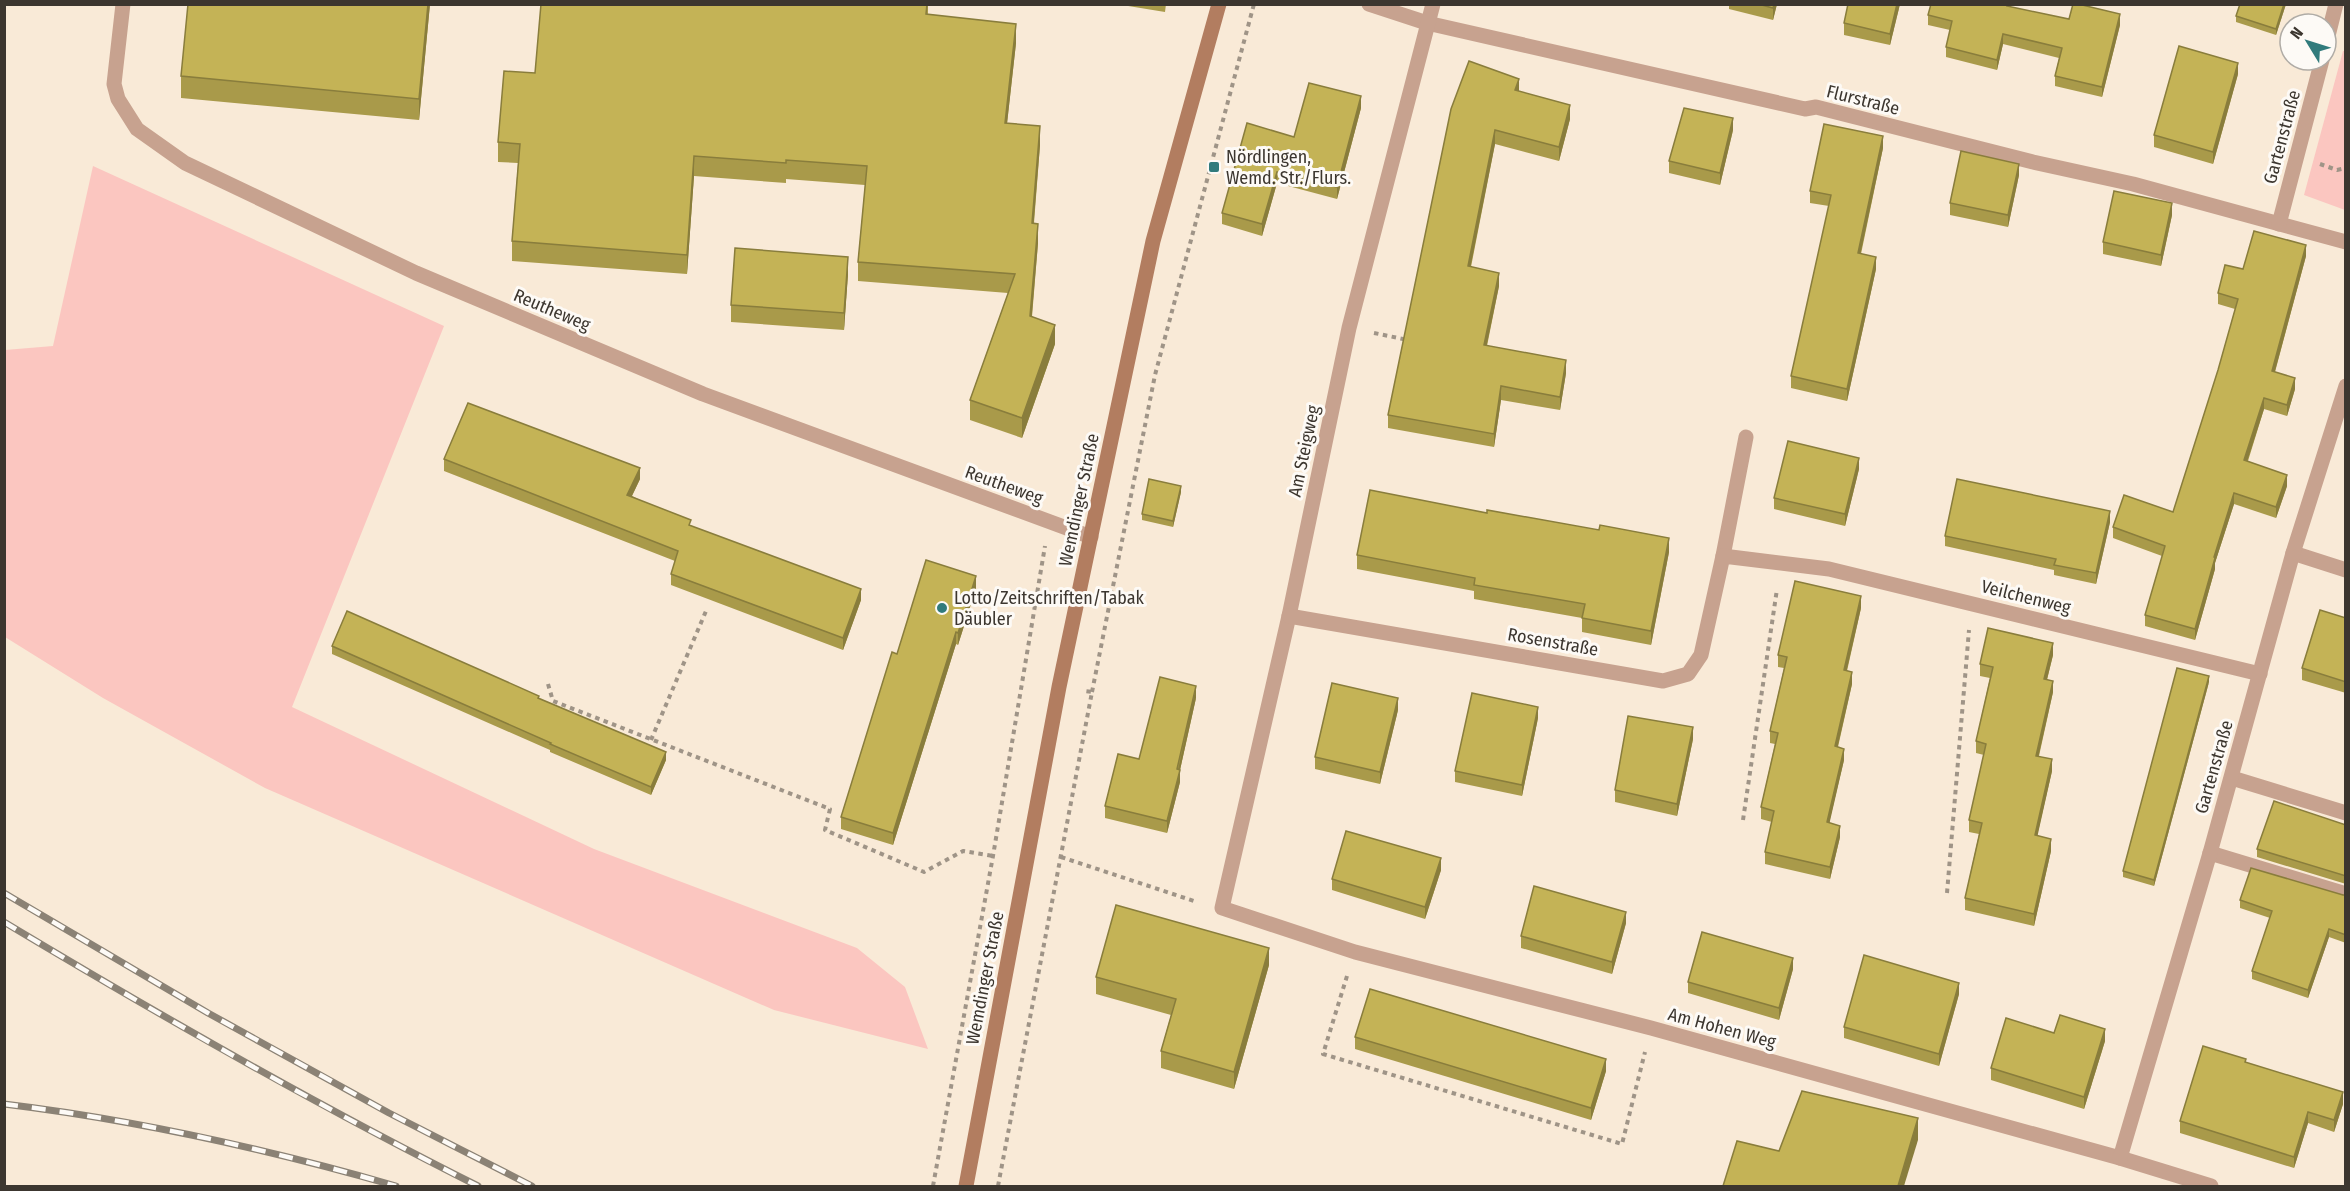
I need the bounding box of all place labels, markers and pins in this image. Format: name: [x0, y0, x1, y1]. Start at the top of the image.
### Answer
place label: Nördlingen, Wemd. Str./Flurs.: [1226, 146, 1351, 189]
marker: Nördlingen, Wemd. Str./Flurs.: [1207, 160, 1221, 174]
place label: Lotto/Zeitschriften/Tabak Däubler: [954, 587, 1145, 630]
marker: Lotto/Zeitschriften/Tabak Däubler: [935, 601, 949, 615]

